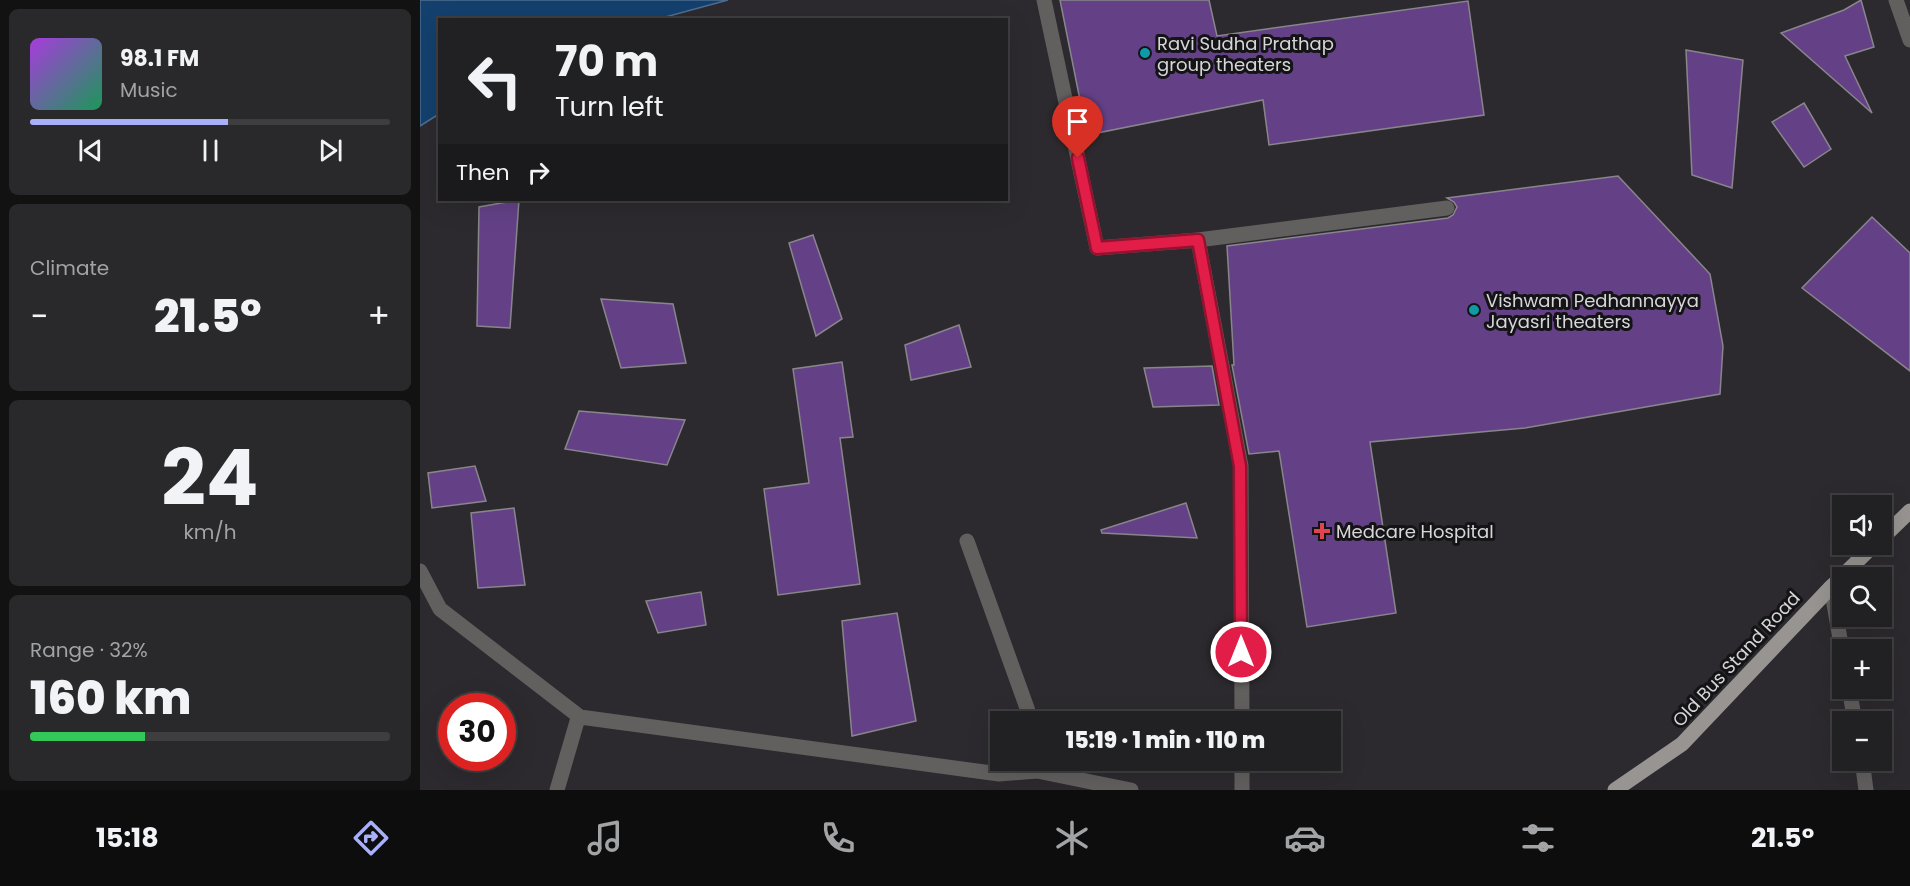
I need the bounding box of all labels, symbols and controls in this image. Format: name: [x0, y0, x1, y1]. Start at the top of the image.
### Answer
place label: Ravi Sudha Prathap group theaters: [1157, 31, 1334, 77]
text: 70 m: [555, 32, 658, 91]
icon: left: [456, 42, 534, 120]
text: 98.1 FM: [120, 43, 199, 74]
marker: Ravi Sudha Prathap group theaters: [1138, 46, 1152, 60]
text: Music: [120, 76, 178, 104]
text: Turn left: [555, 88, 664, 125]
pin: [1052, 96, 1103, 158]
icon: arrive: [1061, 105, 1094, 138]
icon: previous: [74, 134, 107, 167]
icon: pause: [194, 134, 227, 167]
icon: next: [314, 134, 347, 167]
icon: right: [522, 156, 555, 189]
text: Then: [456, 157, 510, 188]
text: Climate: [30, 254, 109, 282]
text: 21.5°: [154, 285, 262, 348]
place label: Vishwam Pedhannayya Jayasri theaters: [1486, 288, 1699, 334]
text: −: [30, 293, 48, 340]
text: +: [367, 293, 390, 340]
marker: Vishwam Pedhannayya Jayasri theaters: [1467, 303, 1481, 317]
text: 24: [161, 423, 259, 532]
map controls: [1832, 495, 1892, 771]
button: sound: [1832, 495, 1892, 555]
text: km/h: [183, 518, 237, 546]
place label: Medcare Hospital: [1336, 519, 1494, 544]
marker: Medcare Hospital: [1313, 522, 1331, 540]
button: search: [1832, 567, 1892, 627]
street label: Old Bus Stand Road: [1667, 586, 1805, 732]
position arrow: [1209, 620, 1273, 684]
text: Range · 32%: [30, 636, 148, 664]
button: +: [1832, 639, 1892, 699]
text: 160 km: [30, 667, 191, 730]
speed limit sign: 30: [438, 693, 516, 771]
button: −: [1832, 711, 1892, 771]
text: 15:19 · 1 min · 110 m: [1066, 725, 1265, 756]
icon: directions: [350, 817, 392, 859]
icon: music: [584, 817, 626, 859]
icon: phone: [817, 817, 859, 859]
icon: climate: [1051, 817, 1093, 859]
icon: car: [1284, 817, 1326, 859]
icon: filters: [1517, 817, 1559, 859]
text: 15:18: [96, 819, 159, 856]
text: 21.5°: [1751, 819, 1814, 856]

